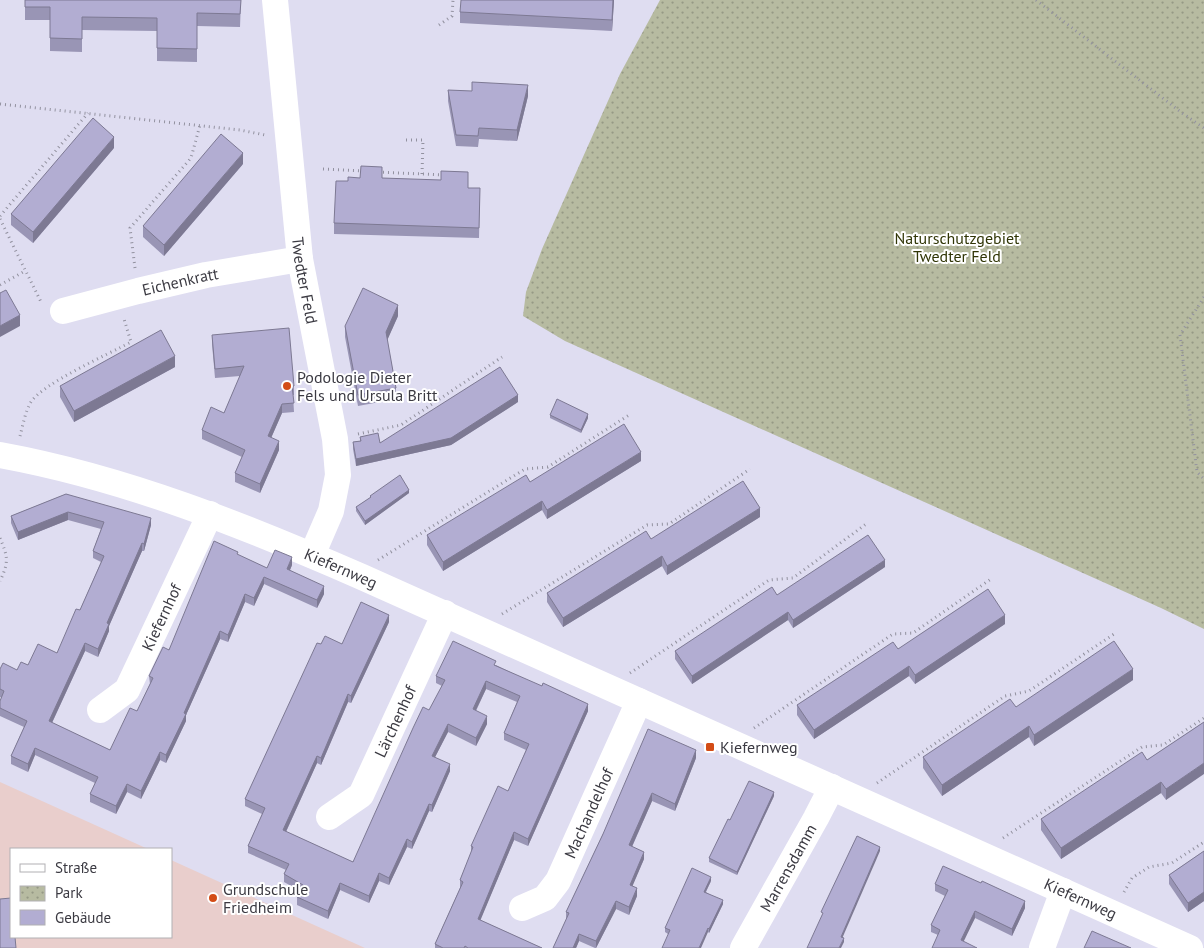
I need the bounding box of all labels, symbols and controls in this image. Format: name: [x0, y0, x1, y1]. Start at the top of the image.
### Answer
park label: Naturschutzgebiet Twedter Feld: [894, 228, 1020, 266]
street label: Twedter Feld: [288, 236, 322, 326]
street label: Eichenkratt: [140, 263, 220, 300]
place label: Podologie Dieter Fels und Ursula Britt: [297, 367, 438, 405]
marker: Podologie Dieter Fels und Ursula Britt: [281, 380, 293, 392]
street label: Kiefernweg: [301, 543, 381, 593]
street label: Kiefernhof: [137, 580, 186, 654]
street label: Lärchenhof: [370, 681, 421, 760]
place label: Kiefernweg: [720, 737, 798, 757]
marker: Kiefernweg: [704, 741, 716, 753]
street label: Machandelhof: [560, 764, 618, 861]
street label: Marrensdamm: [755, 820, 821, 915]
legend: [10, 848, 172, 938]
text: Straße: [55, 858, 97, 877]
street label: Kiefernweg: [1041, 873, 1120, 924]
place label: Grundschule Friedheim: [223, 879, 308, 917]
text: Park: [55, 883, 83, 902]
marker: Grundschule Friedheim: [207, 892, 219, 904]
text: Gebäude: [55, 908, 111, 927]

